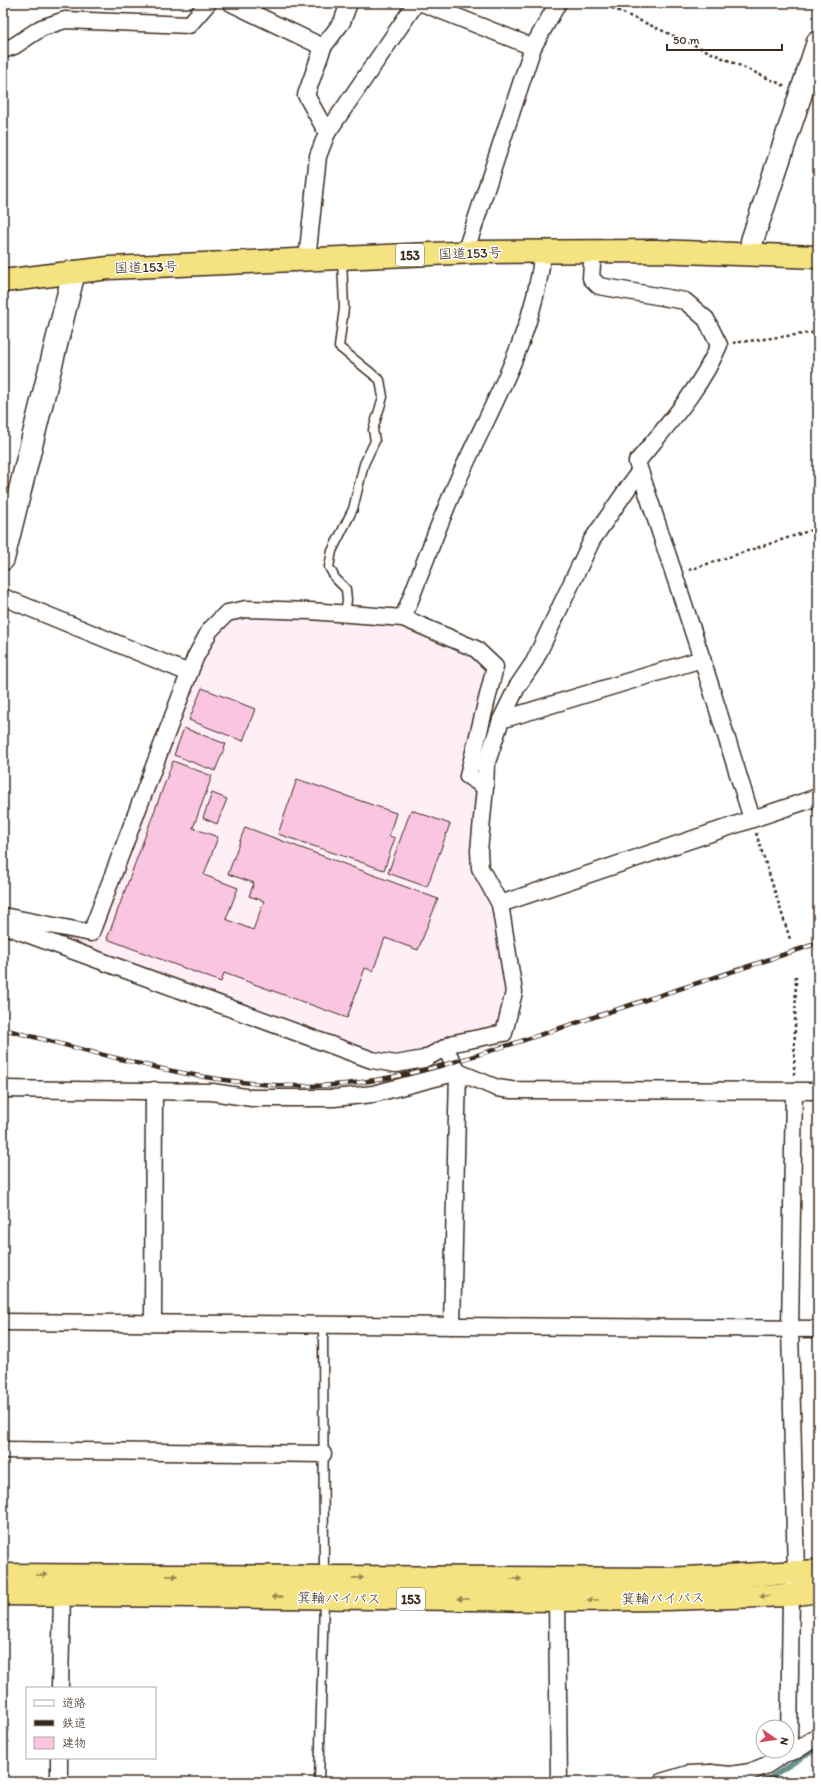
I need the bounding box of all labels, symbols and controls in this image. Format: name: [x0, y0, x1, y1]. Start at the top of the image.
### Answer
scale bar: [667, 26, 782, 52]
text: 50 m: [673, 33, 699, 47]
road number: 153: [396, 244, 424, 266]
street label: 国道153号: [438, 244, 502, 263]
street label: 国道153号: [114, 258, 178, 277]
one-way arrow: [36, 1572, 49, 1578]
one-way arrow: [166, 1573, 179, 1579]
one-way arrow: [352, 1575, 365, 1581]
one-way arrow: [510, 1576, 523, 1582]
road number: 153: [397, 1588, 425, 1610]
street label: 箕輪バイパス: [297, 1589, 381, 1608]
street label: 箕輪バイパス: [621, 1589, 705, 1608]
one-way arrow: [759, 1592, 771, 1599]
one-way arrow: [270, 1594, 283, 1600]
one-way arrow: [456, 1596, 469, 1602]
one-way arrow: [587, 1596, 599, 1603]
legend: [26, 1687, 156, 1759]
text: 道路: [62, 1696, 86, 1710]
text: 鉄道: [62, 1716, 86, 1730]
north arrow: [755, 1719, 795, 1759]
text: 建物: [62, 1736, 86, 1750]
text: N: [777, 1736, 791, 1746]

